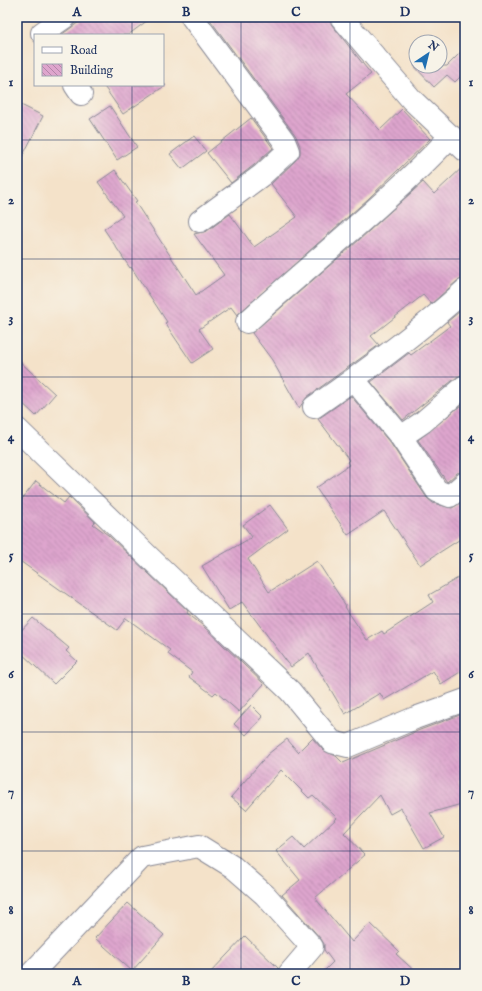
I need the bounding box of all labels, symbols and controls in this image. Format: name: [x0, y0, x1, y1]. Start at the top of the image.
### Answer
text: A: [72, 4, 83, 21]
text: B: [182, 4, 191, 21]
text: C: [291, 4, 301, 21]
text: D: [400, 4, 411, 21]
legend: [34, 34, 164, 86]
north arrow: [408, 34, 448, 74]
text: N: [424, 38, 441, 55]
text: Road: [70, 43, 98, 58]
text: Building: [70, 63, 114, 78]
text: 1: [9, 74, 14, 91]
text: 1: [469, 74, 474, 91]
text: 2: [8, 192, 14, 209]
text: 2: [468, 192, 474, 209]
text: 3: [9, 310, 14, 327]
text: 3: [469, 310, 474, 327]
text: 4: [8, 429, 15, 446]
text: 4: [468, 429, 475, 446]
text: 5: [9, 547, 14, 564]
text: 5: [469, 547, 474, 564]
text: 6: [8, 666, 14, 683]
text: 6: [468, 666, 474, 683]
text: 7: [8, 784, 14, 801]
text: 7: [468, 784, 474, 801]
text: 8: [8, 902, 14, 919]
text: 8: [468, 902, 474, 919]
text: A: [72, 973, 83, 990]
text: B: [182, 973, 191, 990]
text: C: [291, 973, 301, 990]
text: D: [400, 973, 411, 990]

